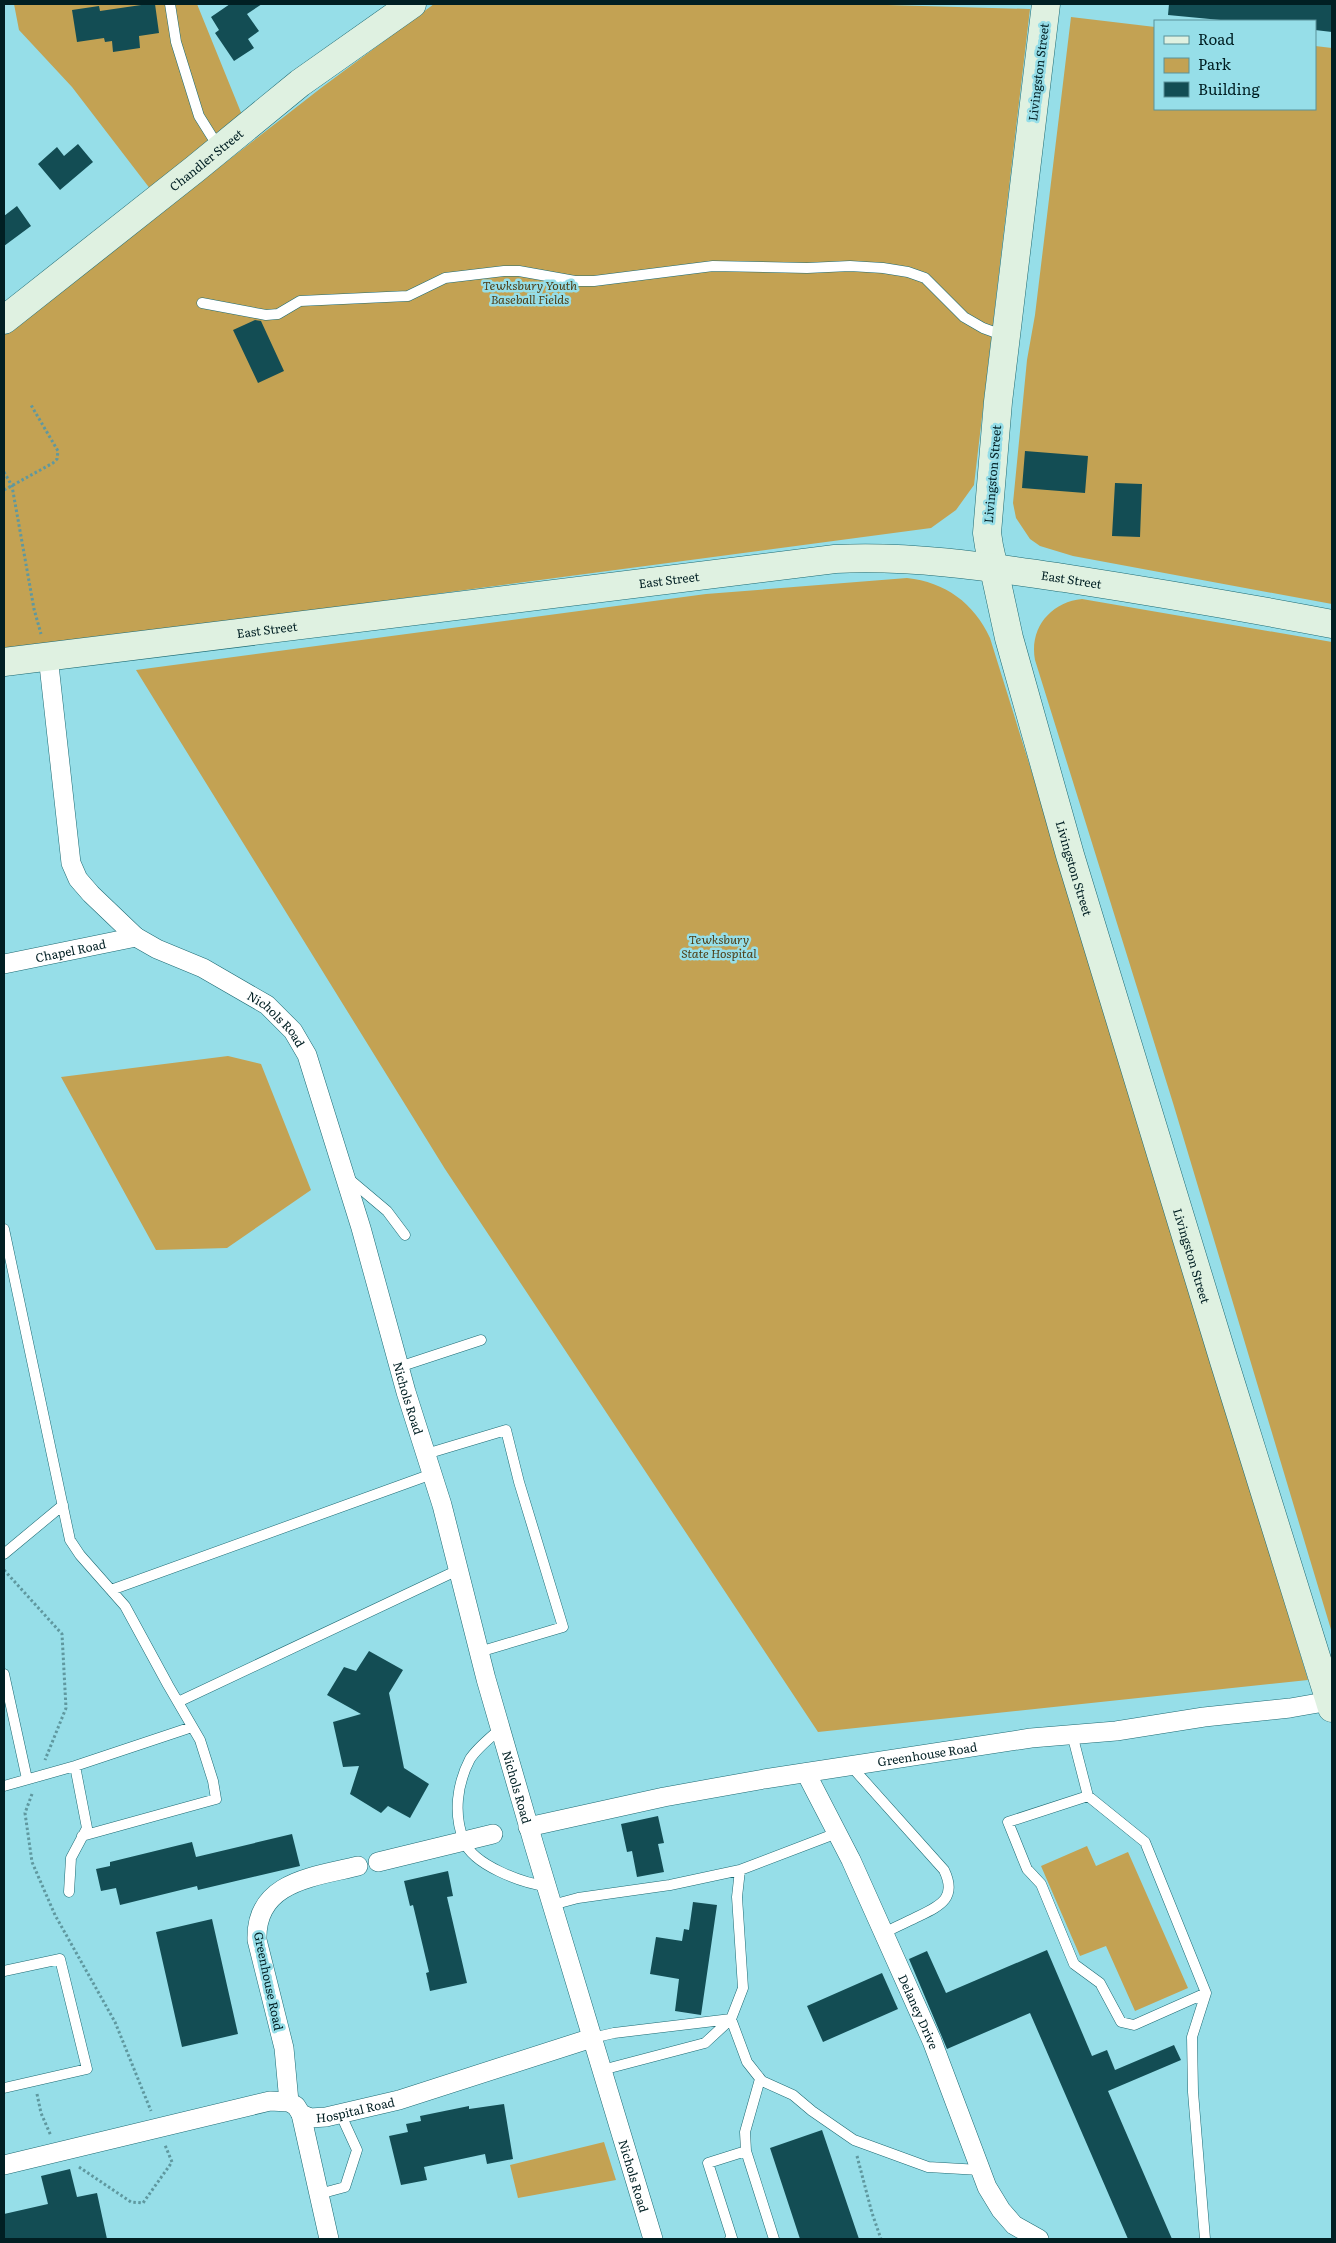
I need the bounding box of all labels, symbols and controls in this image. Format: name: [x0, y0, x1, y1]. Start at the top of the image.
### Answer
legend: [1154, 20, 1316, 110]
street label: Livingston Street: [1023, 22, 1053, 122]
text: Road: [1198, 27, 1234, 50]
text: Park: [1198, 52, 1232, 75]
text: Building: [1198, 77, 1260, 100]
street label: Chandler Street: [165, 124, 247, 195]
park label: Tewksbury Youth Baseball Fields: [483, 276, 577, 308]
street label: Livingston Street: [979, 424, 1005, 524]
street label: East Street: [1040, 566, 1103, 593]
street label: East Street: [638, 567, 700, 592]
street label: East Street: [236, 617, 298, 642]
street label: Livingston Street: [1052, 819, 1097, 918]
park label: Tewksbury State Hospital: [681, 930, 757, 962]
street label: Chapel Road: [34, 934, 108, 966]
street label: Nichols Road: [244, 987, 310, 1051]
street label: Livingston Street: [1169, 1206, 1215, 1306]
street label: Nichols Road: [389, 1360, 428, 1437]
street label: Greenhouse Road: [876, 1737, 979, 1770]
street label: Nichols Road: [498, 1748, 537, 1826]
street label: Greenhouse Road: [250, 1930, 288, 2033]
street label: Delaney Drive: [894, 1971, 943, 2052]
street label: Hospital Road: [315, 2092, 397, 2127]
street label: Nichols Road: [614, 2137, 654, 2215]

